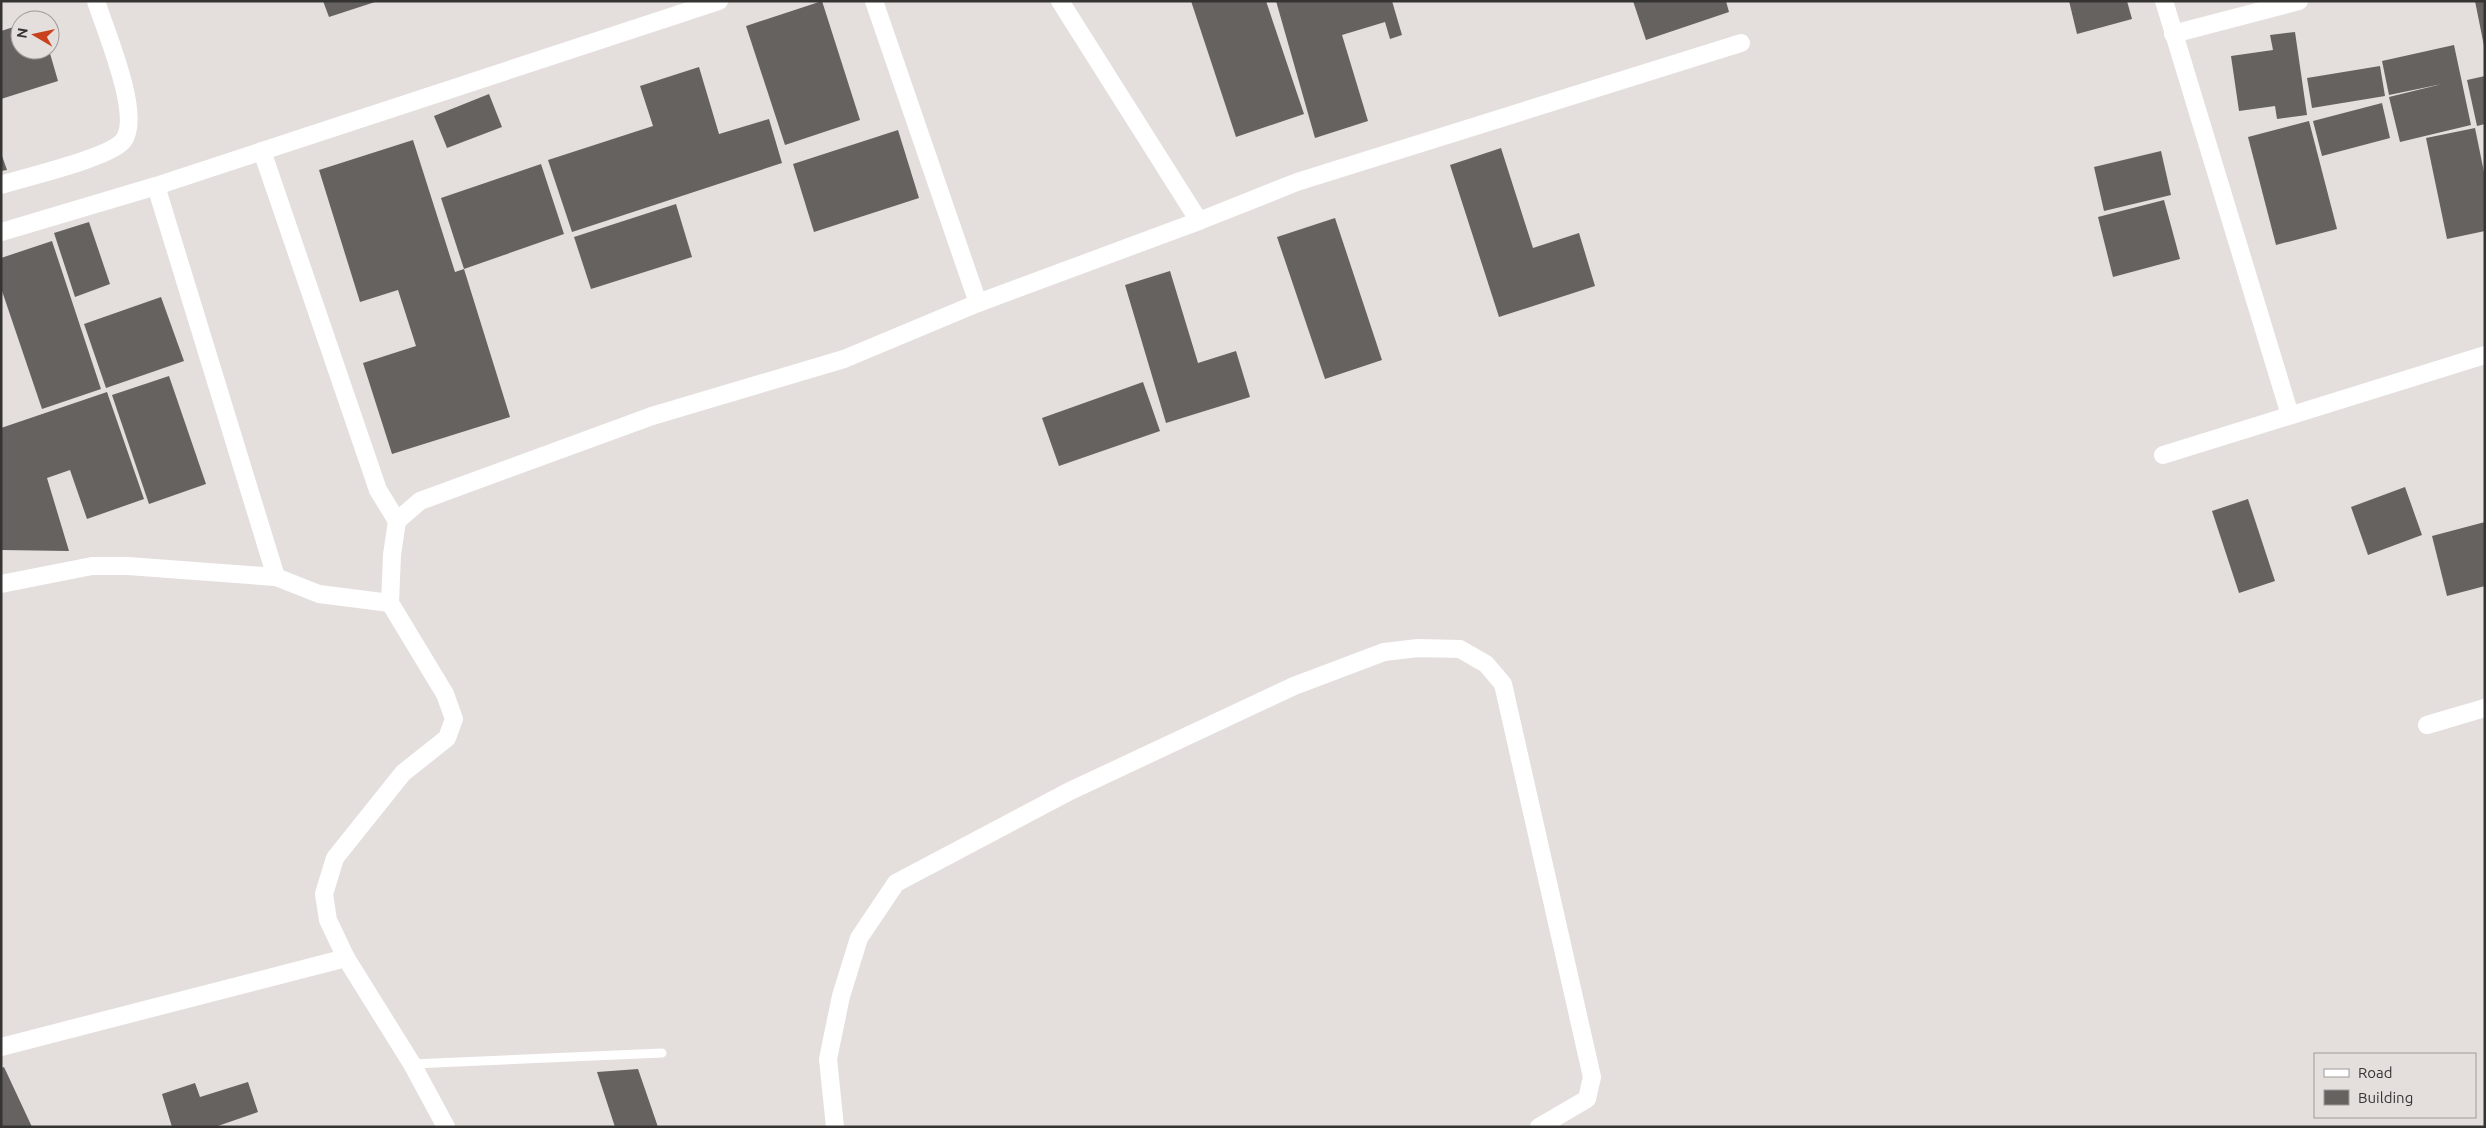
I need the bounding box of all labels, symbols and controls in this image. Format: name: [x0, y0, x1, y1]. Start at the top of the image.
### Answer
north arrow: [10, 10, 60, 60]
text: N: [13, 27, 31, 39]
legend: [2314, 1053, 2476, 1118]
text: Road: [2358, 1064, 2393, 1081]
text: Building: [2358, 1089, 2413, 1106]

